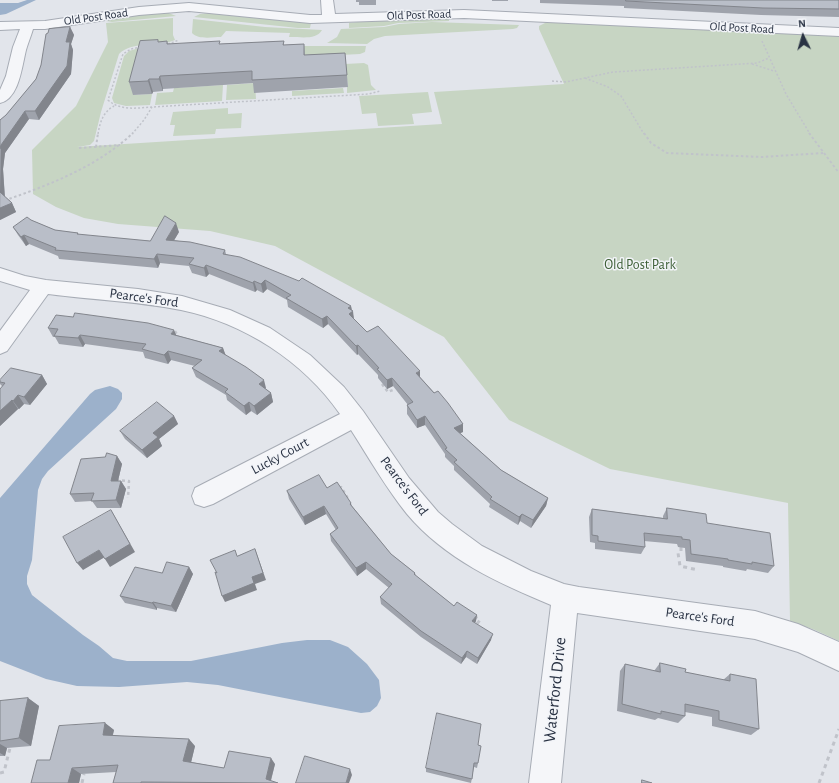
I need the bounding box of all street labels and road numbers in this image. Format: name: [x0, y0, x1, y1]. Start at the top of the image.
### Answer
street label: Old Post Road: [63, 5, 129, 29]
street label: Old Post Road: [387, 7, 451, 23]
street label: Old Post Road: [709, 19, 775, 37]
street label: Pearce's Ford: [108, 285, 180, 311]
street label: Lucky Court: [248, 434, 312, 478]
street label: Pearce's Ford: [376, 453, 432, 519]
street label: Pearce's Ford: [664, 604, 736, 630]
street label: Waterford Drive: [539, 636, 571, 744]

